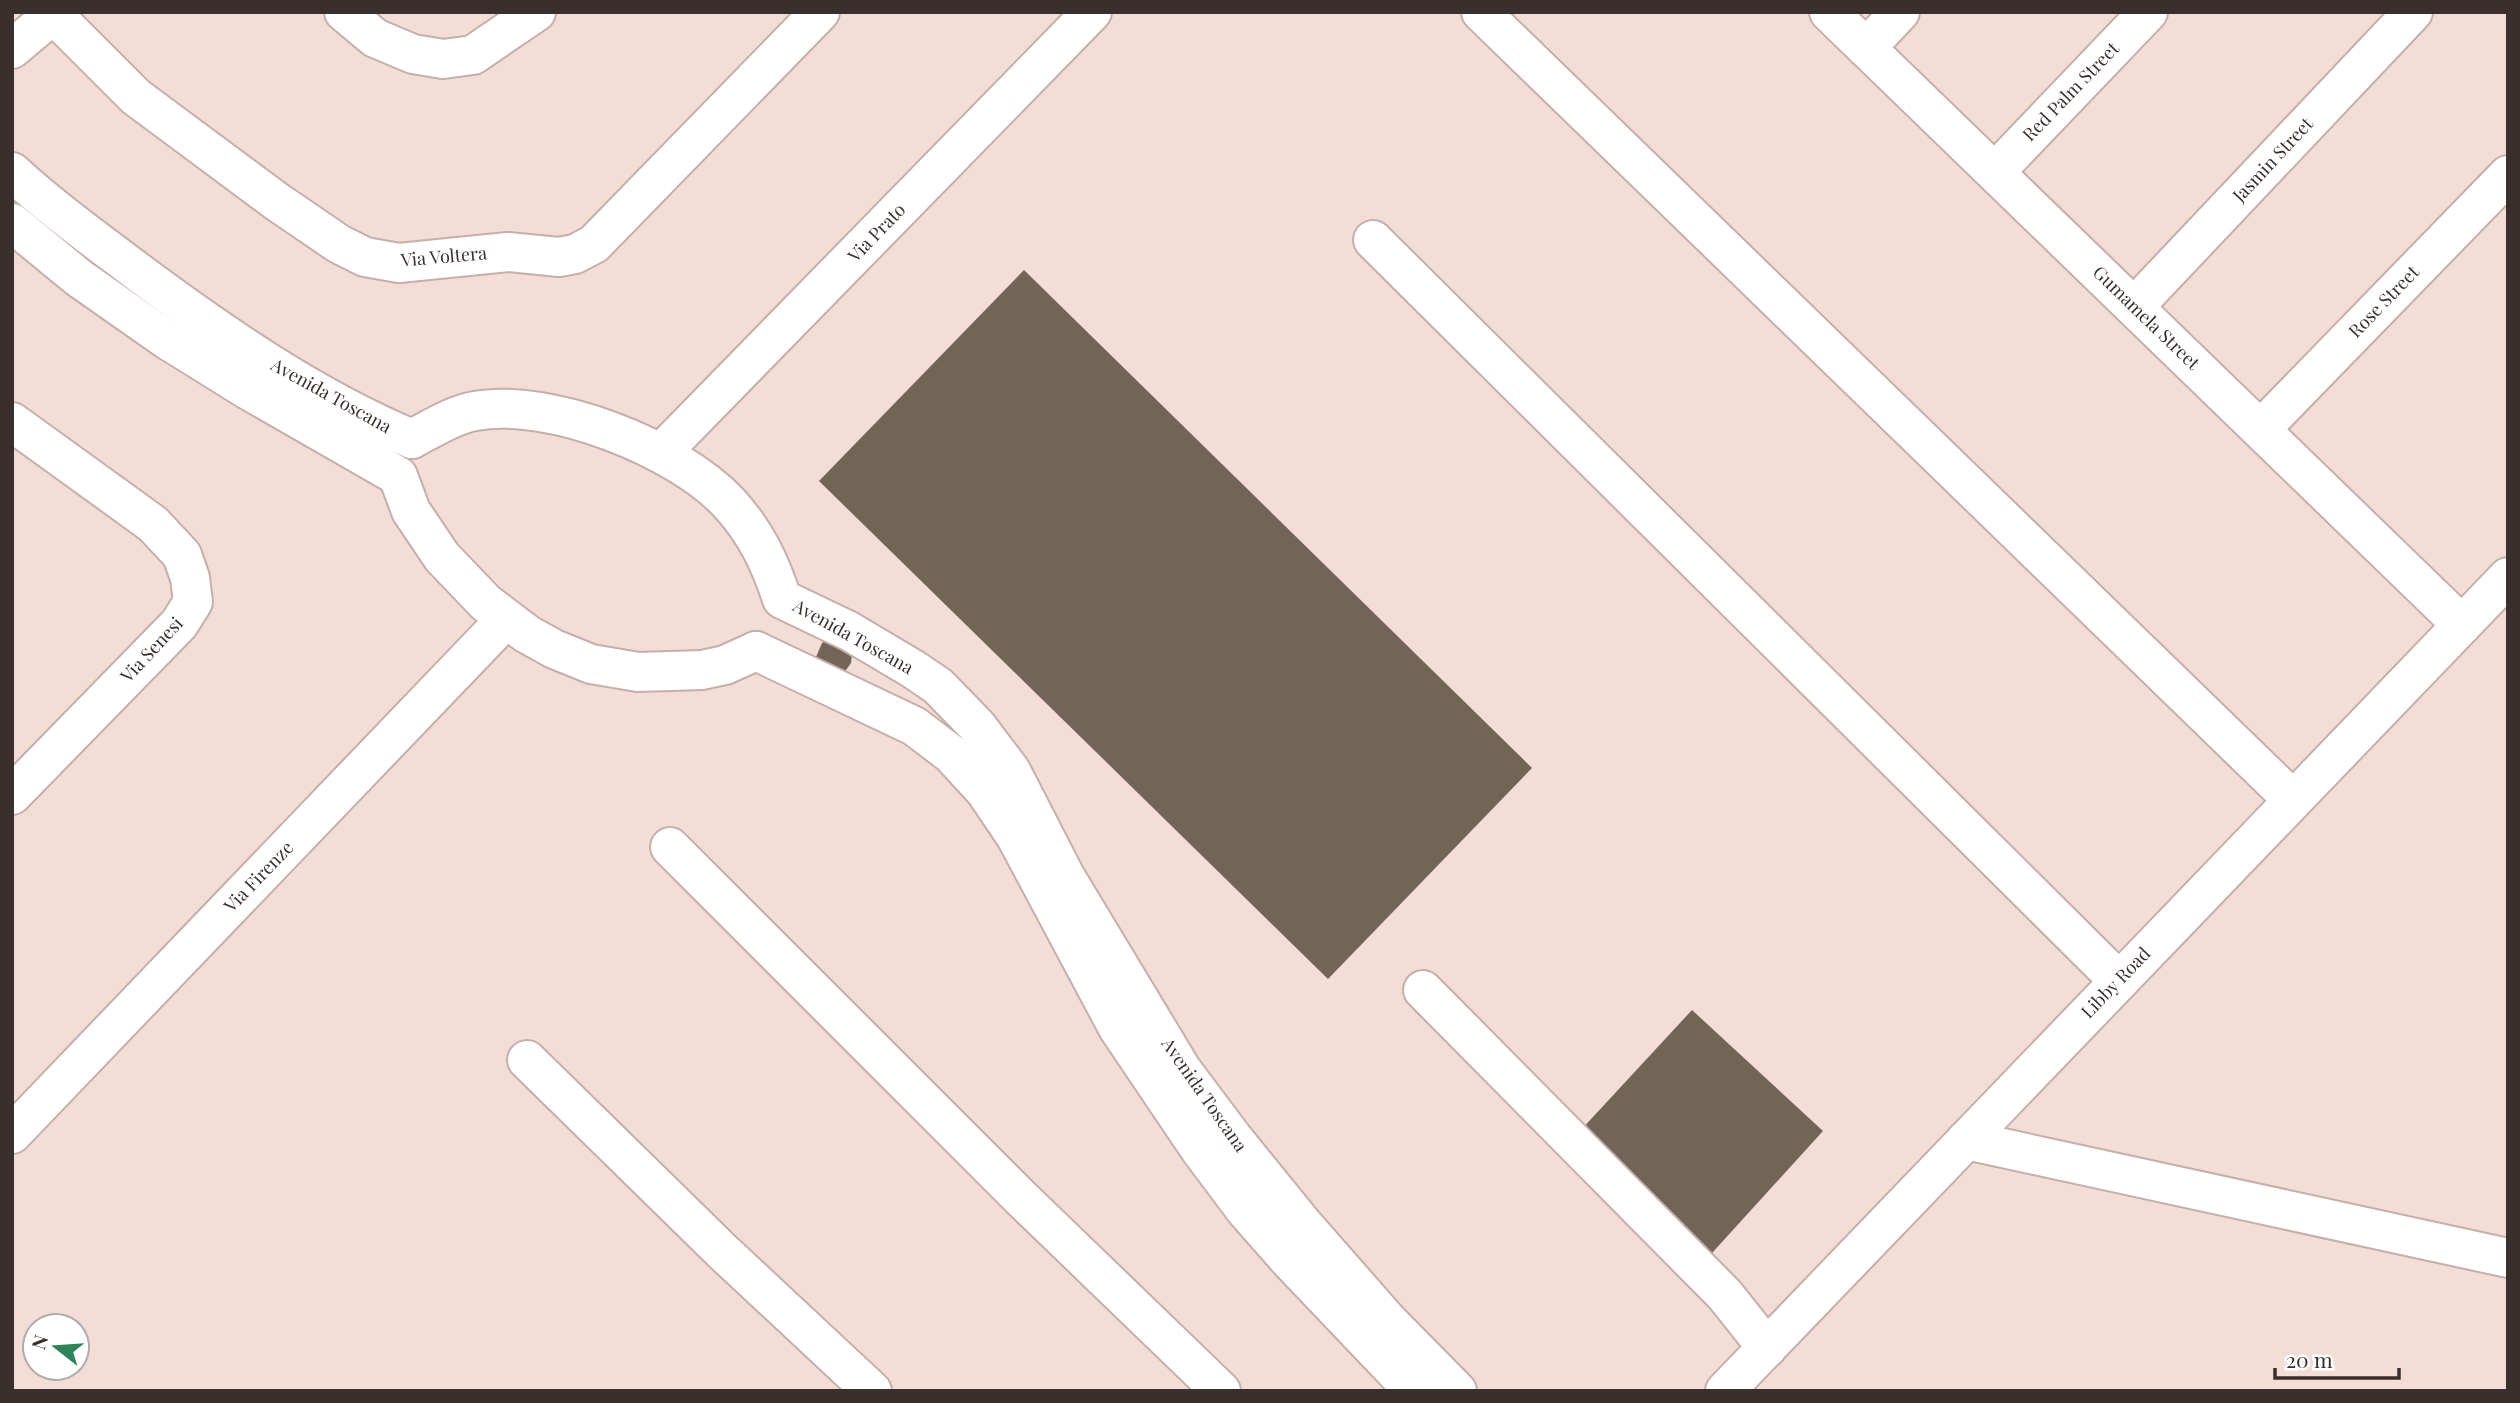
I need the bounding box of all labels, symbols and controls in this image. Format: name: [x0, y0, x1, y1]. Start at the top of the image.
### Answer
street label: Red Palm Street: [2017, 36, 2124, 146]
street label: Jasmin Street: [2226, 111, 2318, 207]
street label: Via Prato: [842, 198, 910, 268]
street label: Via Voltera: [399, 240, 488, 272]
street label: Gumamela Street: [2088, 260, 2206, 375]
street label: Rose Street: [2343, 260, 2424, 343]
street label: Avenida Toscana: [266, 352, 396, 438]
street label: Avenida Toscana: [788, 593, 918, 679]
street label: Via Senesi: [114, 611, 188, 688]
street label: Via Firenze: [218, 836, 298, 918]
street label: Libby Road: [2075, 941, 2156, 1023]
street label: Avenida Toscana: [1156, 1032, 1253, 1156]
north arrow: [21, 1312, 91, 1382]
text: N: [24, 1331, 53, 1352]
scale bar: [2275, 1336, 2399, 1380]
text: 20 m: [2286, 1345, 2333, 1373]

